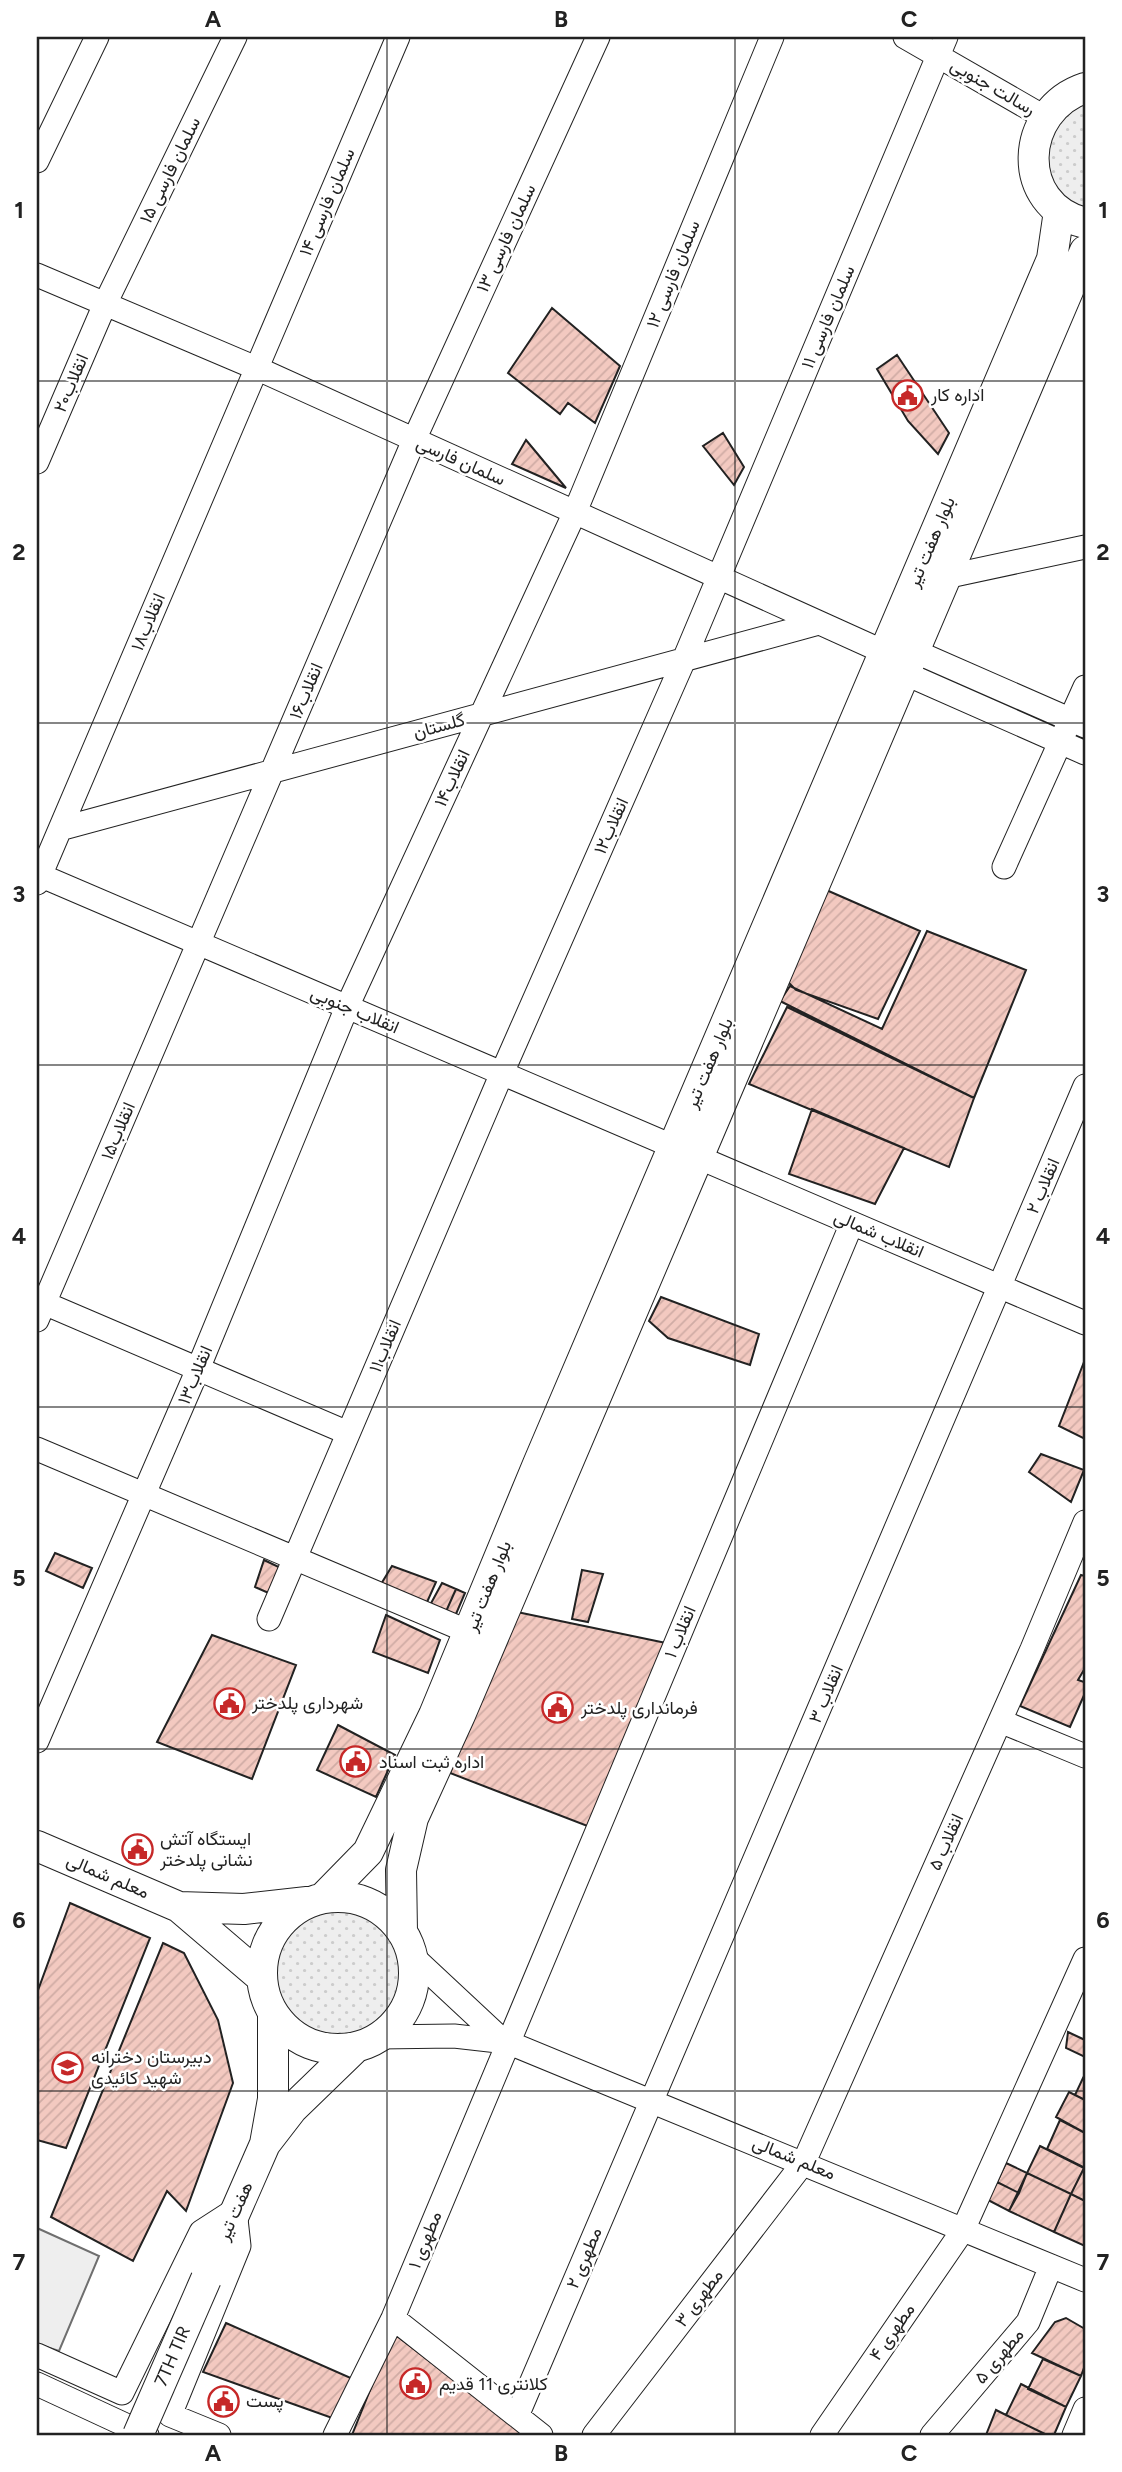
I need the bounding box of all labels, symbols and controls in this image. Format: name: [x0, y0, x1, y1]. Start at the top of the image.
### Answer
text: A: [205, 5, 222, 33]
text: B: [554, 5, 568, 33]
text: C: [901, 5, 918, 33]
street label: رسالت جنوبی: [946, 54, 1040, 120]
street label: سلمان فارسی ۱۵: [135, 113, 205, 227]
street label: سلمان فارسی ۱۴: [294, 145, 360, 259]
street label: سلمان فارسی ۱۳: [471, 180, 541, 296]
text: 1: [14, 196, 24, 224]
text: 1: [1098, 196, 1108, 224]
street label: سلمان فارسی ۱۲: [641, 217, 705, 331]
street label: سلمان فارسی ۱۱: [796, 262, 860, 372]
street label: انقلاب۲۰: [49, 350, 93, 416]
public building icon: اداره کار: [891, 378, 925, 412]
place label: اداره کار: [930, 384, 984, 406]
street label: سلمان فارسی: [413, 432, 509, 490]
street label: بلوار هفت تیر: [902, 493, 960, 591]
text: 2: [12, 538, 26, 566]
text: 2: [1096, 538, 1110, 566]
street label: انقلاب۱۸: [126, 590, 170, 654]
street label: انقلاب۱۶: [284, 660, 328, 722]
street label: گلستان: [411, 709, 467, 743]
street label: انقلاب۱۴: [429, 746, 475, 810]
street label: انقلاب۱۲: [589, 794, 633, 858]
text: 3: [13, 880, 25, 908]
text: 3: [1097, 880, 1109, 908]
street label: انقلاب جنوبی: [307, 981, 403, 1039]
street label: بلوار هفت تیر: [680, 1014, 738, 1112]
street label: انقلاب۱۵: [96, 1099, 140, 1163]
street label: انقلاب ۲: [1021, 1155, 1065, 1217]
street label: انقلاب شمالی: [831, 1205, 927, 1263]
text: 4: [12, 1222, 26, 1250]
text: 4: [1096, 1222, 1110, 1250]
street label: انقلاب۱۱: [364, 1316, 406, 1376]
street label: انقلاب۱۳: [173, 1342, 217, 1408]
street label: بلوار هفت تیر: [459, 1537, 516, 1636]
text: 5: [12, 1564, 26, 1592]
text: 5: [1096, 1564, 1110, 1592]
street label: انقلاب ۱: [659, 1603, 701, 1661]
street label: انقلاب ۳: [804, 1662, 848, 1726]
public building icon: شهرداری پلدختر: [212, 1686, 246, 1720]
public building icon: فرمانداری پلدختر: [541, 1691, 575, 1725]
place label: شهرداری پلدختر: [251, 1692, 363, 1715]
place label: فرمانداری پلدختر: [580, 1697, 698, 1720]
public building icon: اداره ثبت اسناد: [339, 1745, 373, 1779]
place label: اداره ثبت اسناد: [379, 1751, 484, 1773]
street label: انقلاب ۵: [924, 1810, 968, 1874]
place label: ایستگاه آتش نشانی پلدختر: [159, 1828, 253, 1872]
public building icon: ایستگاه آتش نشانی پلدختر: [120, 1832, 154, 1866]
street label: معلم شمالی: [63, 1849, 153, 1904]
text: 6: [12, 1906, 26, 1934]
text: 6: [1096, 1906, 1110, 1934]
place label: دبیرستان دخترانه شهید کائیدی: [91, 2046, 212, 2089]
school or university icon: دبیرستان دخترانه شهید کائیدی: [51, 2050, 85, 2084]
street label: معلم شمالی: [749, 2131, 839, 2186]
street label: هفت تیر: [212, 2178, 258, 2245]
street label: مطهری ۱: [404, 2208, 446, 2272]
street label: مطهری ۲: [561, 2224, 607, 2292]
text: 7: [13, 2248, 26, 2276]
text: 7: [1097, 2248, 1110, 2276]
street label: مطهری ۳: [670, 2265, 728, 2331]
street label: مطهری ۴: [864, 2299, 920, 2365]
street label: 7TH TIR: [150, 2323, 195, 2390]
street label: مطهری ۵: [970, 2324, 1028, 2388]
public building icon: کلانتری 11 قدیم: [399, 2367, 433, 2401]
place label: کلانتری 11 قدیم: [439, 2373, 548, 2396]
public building icon: پست: [206, 2384, 240, 2418]
place label: پست: [246, 2390, 284, 2413]
text: A: [205, 2439, 222, 2467]
text: B: [554, 2439, 568, 2467]
text: C: [901, 2439, 918, 2467]

